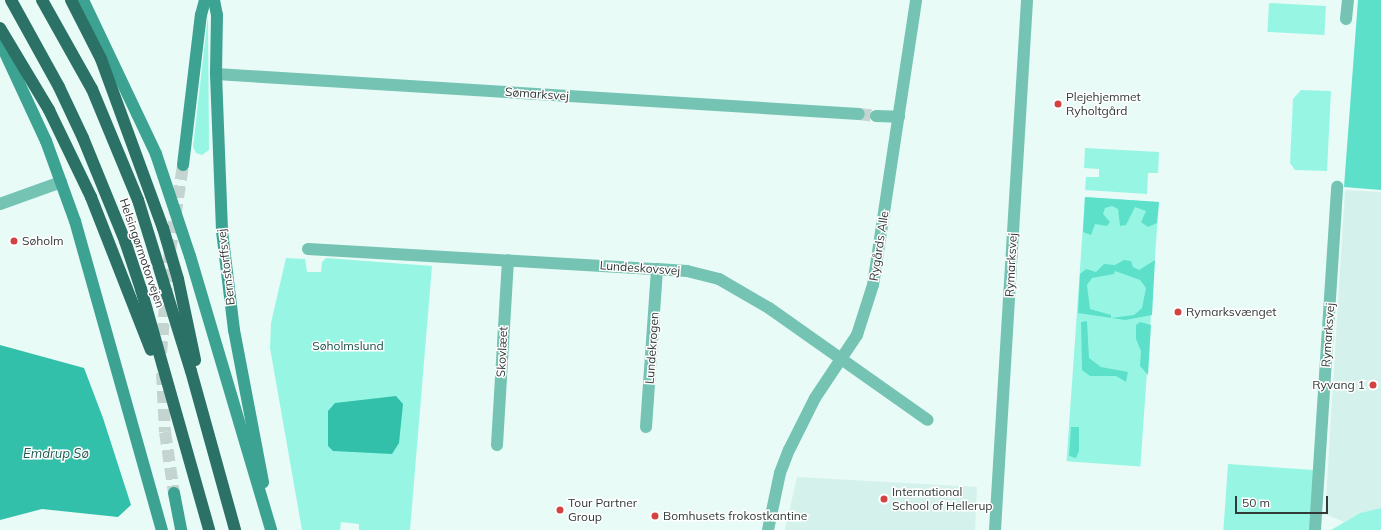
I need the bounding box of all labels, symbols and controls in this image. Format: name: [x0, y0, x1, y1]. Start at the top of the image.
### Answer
street label: Sømarksvej: [505, 85, 569, 103]
place label: Plejehjemmet Ryholtgård: [1066, 90, 1141, 118]
marker: Plejehjemmet Ryholtgård: [1053, 99, 1063, 109]
street label: Helsingørmotorvejen: [116, 196, 168, 310]
street label: Rygårds Alle: [866, 210, 892, 282]
street label: Bernstorffsvej: [214, 228, 238, 306]
street label: Rymarksvej: [1002, 233, 1020, 297]
place label: Søholm: [22, 234, 64, 248]
marker: Søholm: [9, 236, 19, 246]
street label: Lundeskovsvej: [599, 258, 681, 278]
street label: Rymarksvej: [1319, 302, 1337, 368]
place label: Rymarksvænget: [1186, 305, 1276, 319]
marker: Rymarksvænget: [1173, 307, 1183, 317]
street label: Lundekrogen: [642, 311, 662, 385]
street label: Skovlæet: [493, 326, 511, 378]
park label: Søholmslund: [312, 339, 384, 353]
place label: Ryvang 1: [1312, 378, 1365, 392]
marker: Ryvang 1: [1368, 380, 1378, 390]
water label: Emdrup Sø: [23, 445, 89, 461]
place label: International School of Hellerup: [892, 485, 993, 513]
scale bar: [1237, 488, 1330, 514]
marker: International School of Hellerup: [879, 494, 889, 504]
text: 50 m: [1242, 495, 1270, 510]
place label: Tour Partner Group: [568, 496, 637, 524]
marker: Tour Partner Group: [555, 505, 565, 515]
place label: Bomhusets frokostkantine: [663, 509, 807, 523]
marker: Bomhusets frokostkantine: [650, 511, 660, 521]

